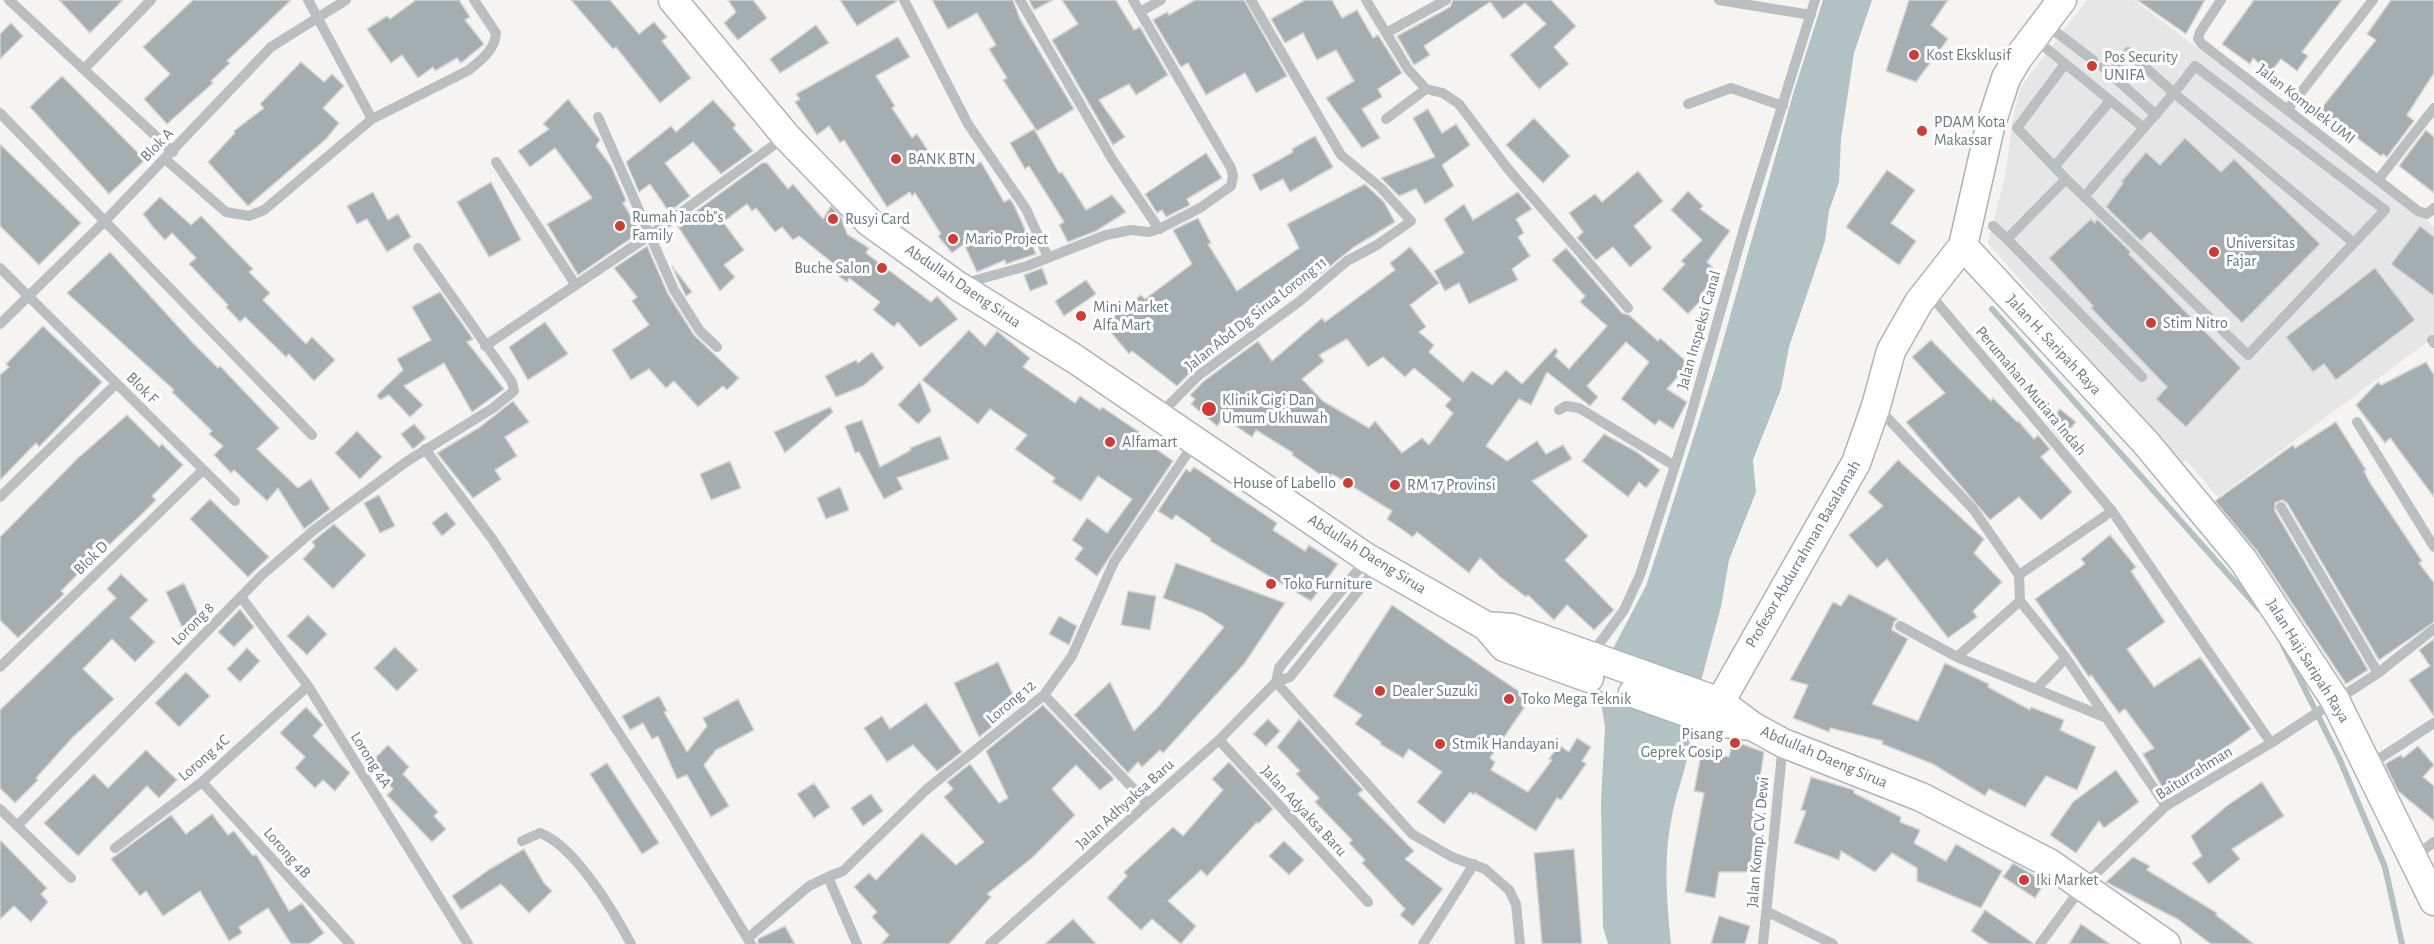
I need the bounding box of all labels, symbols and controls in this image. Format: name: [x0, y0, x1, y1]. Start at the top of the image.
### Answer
place label: Kost Eksklusif: [1926, 45, 2011, 65]
place label: Pos Security UNIFA: [2104, 47, 2178, 85]
marker: Kost Eksklusif: [1907, 48, 1921, 62]
marker: Pos Security UNIFA: [2085, 59, 2099, 73]
street label: Jalan Komplek UMI: [2253, 60, 2359, 148]
place label: PDAM Kota Makassar: [1934, 112, 2006, 150]
street label: Blok A: [136, 124, 178, 166]
marker: PDAM Kota Makassar: [1915, 124, 1929, 138]
place label: BANK BTN: [908, 149, 976, 169]
marker: BANK BTN: [889, 152, 903, 166]
place label: Rumah Jacob"s Family: [632, 207, 723, 245]
place label: Rusyi Card: [845, 209, 910, 229]
marker: Rusyi Card: [826, 212, 840, 226]
marker: Rumah Jacob"s Family: [613, 219, 627, 233]
place label: Mario Project: [965, 229, 1048, 249]
marker: Mario Project: [946, 232, 960, 246]
place label: Universitas Fajar: [2226, 233, 2295, 271]
street label: Abdullah Daeng Sirua: [901, 240, 1025, 332]
marker: Universitas Fajar: [2207, 245, 2221, 259]
street label: Jalan Abd Dg Sirua Lorong 11: [1181, 253, 1331, 375]
place label: Buche Salon: [794, 258, 870, 278]
marker: Buche Salon: [875, 261, 889, 275]
street label: Jalan Inspeksi Canal: [1673, 268, 1725, 392]
street label: Jalan H. Saripah Raya: [2002, 291, 2106, 399]
place label: Mini Market Alfa Mart: [1093, 297, 1169, 335]
marker: Mini Market Alfa Mart: [1074, 309, 1088, 323]
place label: Stim Nitro: [2163, 313, 2228, 333]
marker: Stim Nitro: [2144, 316, 2158, 330]
street label: Perumahan Mutiara Indah: [1971, 322, 2091, 460]
street label: Blok F: [122, 368, 162, 408]
place label: Klinik Gigi Dan Umum Ukhuwah: [1222, 390, 1328, 428]
marker: Klinik Gigi Dan Umum Ukhuwah: [1200, 400, 1218, 418]
place label: Alfamart: [1122, 432, 1177, 452]
marker: Alfamart: [1103, 435, 1117, 449]
street label: Profesor Abdurrahman Basalamah: [1741, 457, 1865, 651]
place label: House of Labello: [1233, 473, 1336, 493]
place label: RM 17 Provinsi: [1407, 475, 1496, 495]
marker: House of Labello: [1341, 476, 1355, 490]
marker: RM 17 Provinsi: [1388, 478, 1402, 492]
street label: Abdullah Daeng Sirua: [1304, 510, 1430, 598]
street label: Blok D: [70, 537, 112, 579]
place label: Toko Furniture: [1283, 574, 1372, 594]
marker: Toko Furniture: [1264, 577, 1278, 591]
street label: Jalan Haji Saripah Raya: [2262, 595, 2354, 727]
street label: Lorong 8: [167, 598, 219, 650]
street label: Lorong 12: [982, 676, 1040, 728]
place label: Dealer Suzuki: [1392, 681, 1478, 701]
marker: Dealer Suzuki: [1373, 684, 1387, 698]
place label: Toko Mega Teknik: [1521, 689, 1631, 709]
marker: Toko Mega Teknik: [1502, 692, 1516, 706]
street label: Abdullah Daeng Sirua: [1758, 722, 1890, 792]
place label: Pisang Geprek Gosip: [1641, 724, 1723, 762]
street label: Lorong 4A: [346, 728, 396, 792]
street label: Lorong 4C: [174, 731, 234, 785]
place label: Stmik Handayani: [1452, 734, 1559, 754]
marker: Pisang Geprek Gosip: [1728, 736, 1742, 750]
marker: Stmik Handayani: [1433, 737, 1447, 751]
street label: Baiturrahman: [2152, 742, 2236, 804]
street label: Jalan Adhyaksa Baru: [1072, 755, 1178, 853]
street label: Jalan Adyaksa Baru: [1257, 761, 1351, 861]
street label: Jalan Komp. CV. Dewi: [1743, 776, 1773, 908]
street label: Lorong 4B: [259, 824, 315, 882]
place label: Iki Market: [2036, 870, 2098, 890]
marker: Iki Market: [2017, 873, 2031, 887]

